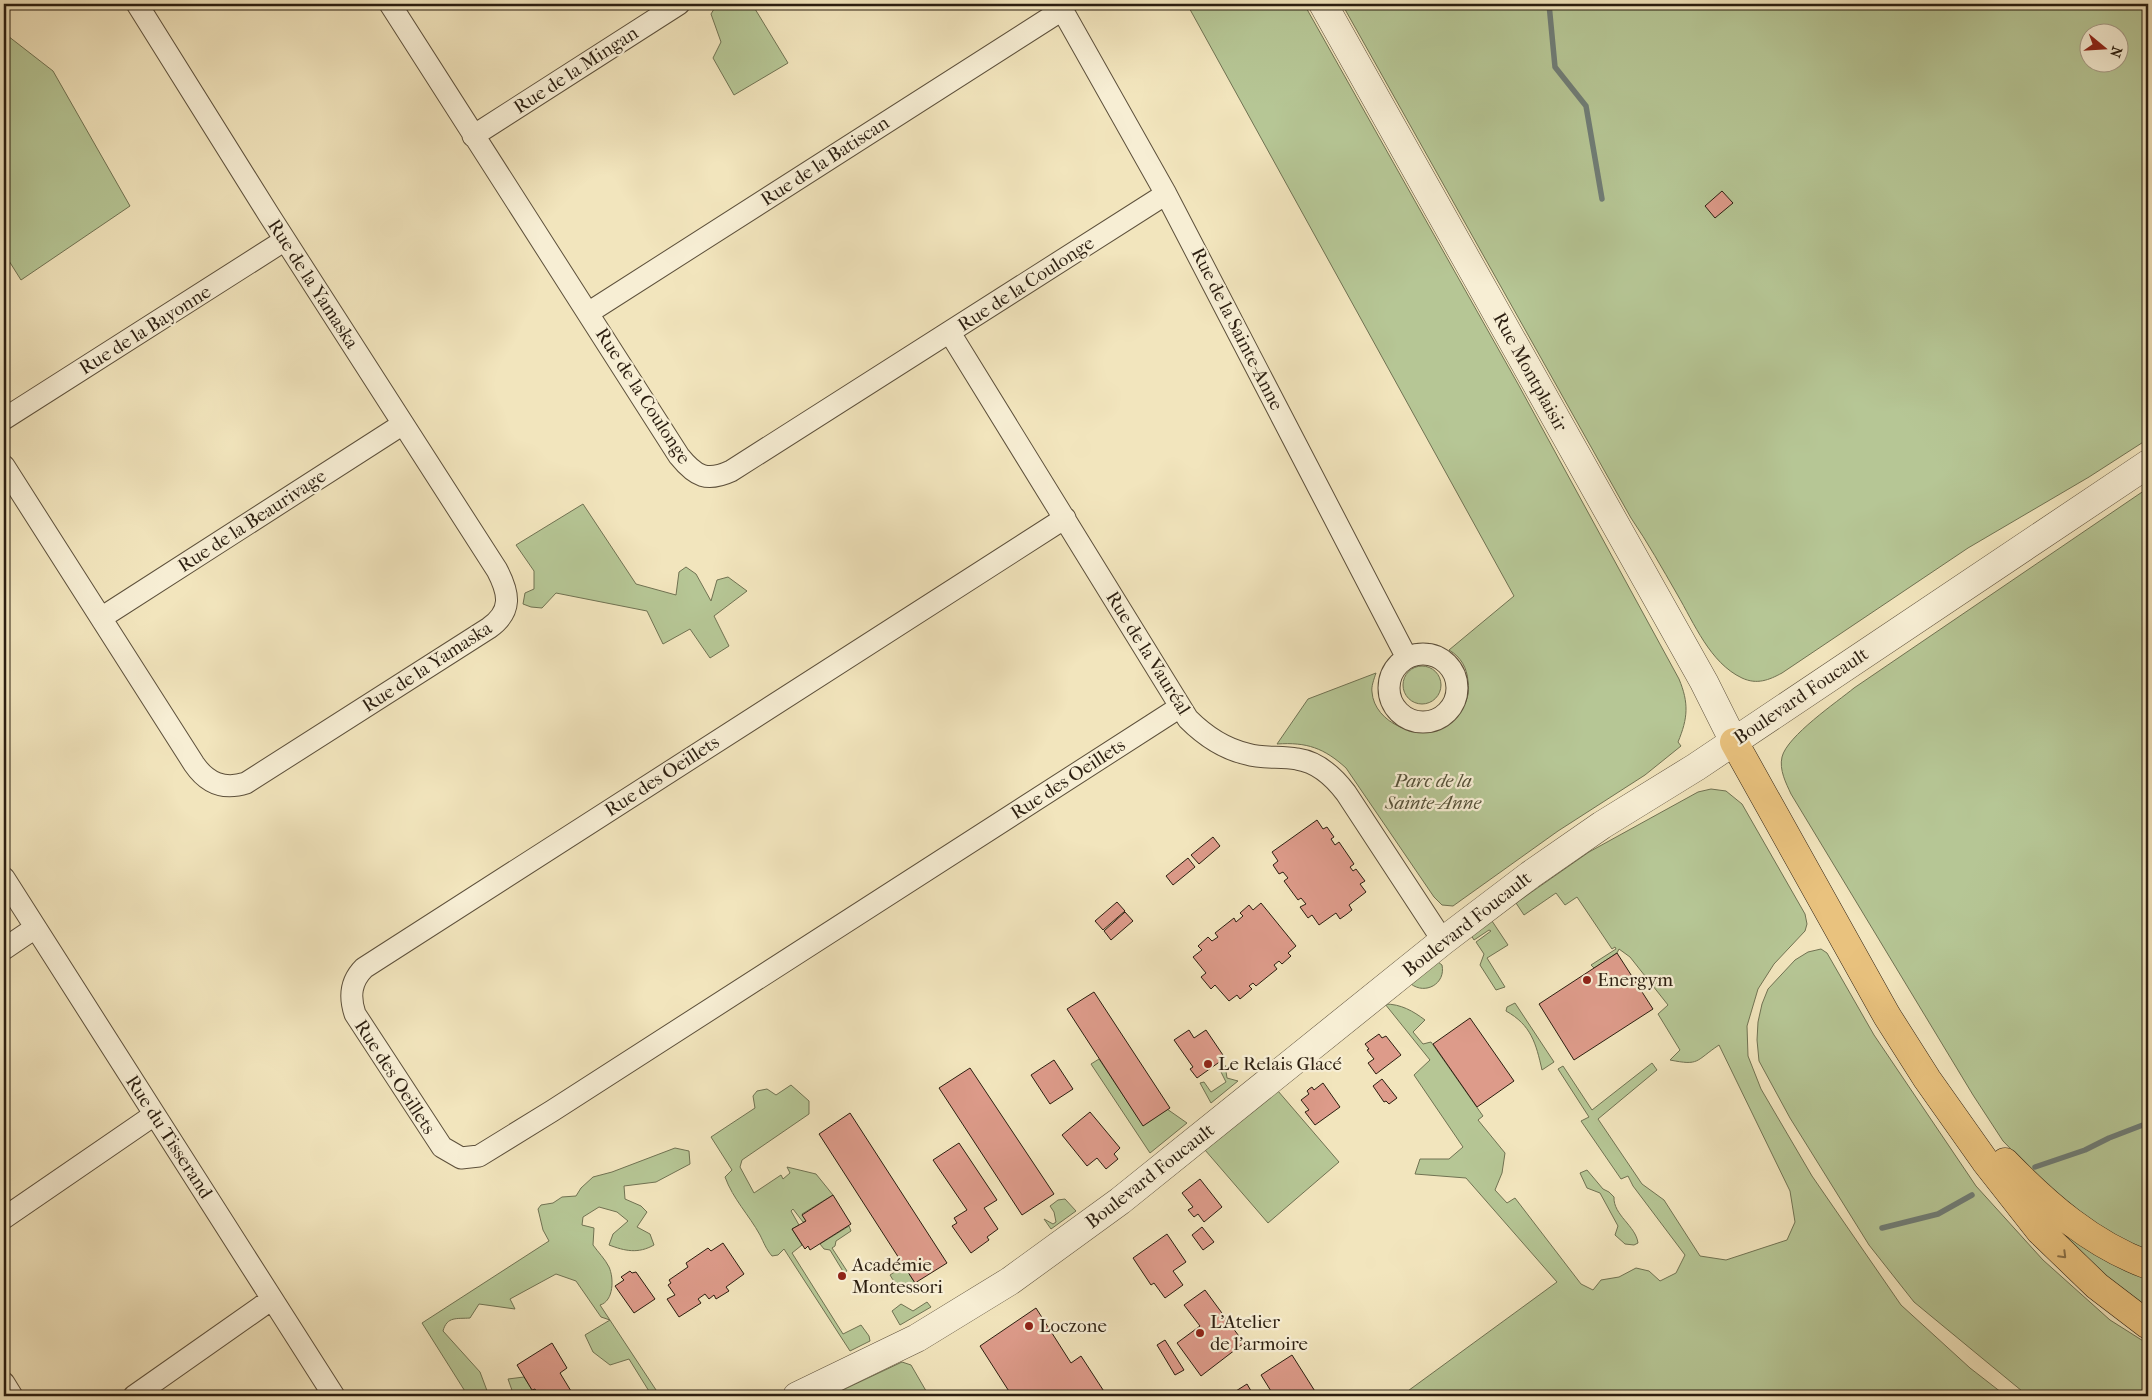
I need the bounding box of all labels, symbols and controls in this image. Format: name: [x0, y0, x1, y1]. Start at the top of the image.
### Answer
street label: Rue de la Mingan: [510, 22, 642, 118]
north arrow: [2080, 22, 2130, 72]
text: N: [2106, 44, 2126, 60]
street label: Rue de la Batiscan: [757, 111, 893, 211]
street label: Rue de la Yamaska: [263, 215, 363, 353]
street label: Rue de la Coulonge: [954, 232, 1098, 336]
street label: Rue de la Sainte-Anne: [1186, 244, 1288, 414]
street label: Rue de la Bayonne: [75, 281, 215, 379]
street label: Rue Montplaisir: [1488, 309, 1572, 436]
street label: Rue de la Coulonge: [591, 324, 695, 468]
street label: Rue de la Beaurivage: [174, 465, 330, 577]
street label: Rue de la Vauréal: [1101, 587, 1195, 719]
street label: Rue de la Yamaska: [358, 617, 496, 717]
street label: Boulevard Foucault: [1730, 643, 1873, 749]
street label: Rue des Oeillets: [601, 731, 723, 821]
street label: Rue des Oeillets: [1007, 734, 1129, 824]
park label: Parc de la Sainte-Anne: [1384, 770, 1482, 814]
street label: Boulevard Foucault: [1398, 867, 1536, 981]
place label: Energym: [1597, 969, 1673, 991]
marker: Energym: [1581, 974, 1593, 986]
street label: Rue des Oeillets: [350, 1016, 440, 1138]
place label: Le Relais Glacé: [1218, 1053, 1342, 1075]
marker: Le Relais Glacé: [1202, 1058, 1214, 1070]
street label: Rue du Tisserand: [121, 1071, 217, 1203]
street label: Boulevard Foucault: [1081, 1119, 1219, 1233]
one-way arrow: [2057, 1250, 2066, 1259]
place label: Académie Montessori: [851, 1254, 943, 1298]
marker: Académie Montessori: [836, 1270, 848, 1282]
place label: L'Atelier de l'armoire: [1210, 1311, 1308, 1355]
place label: Loczone: [1039, 1315, 1107, 1337]
marker: Loczone: [1023, 1320, 1035, 1332]
marker: L'Atelier de l'armoire: [1194, 1327, 1206, 1339]

